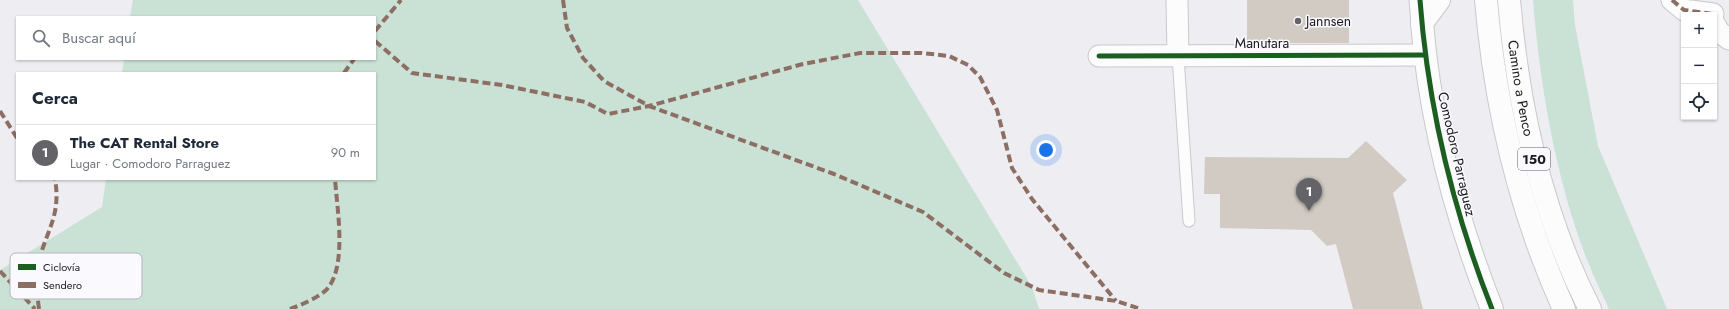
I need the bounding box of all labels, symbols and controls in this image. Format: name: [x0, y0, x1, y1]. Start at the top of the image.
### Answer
place label: Jannsen: [1304, 11, 1351, 31]
map controls: [1681, 12, 1717, 120]
button: +: [1681, 12, 1717, 48]
search box: [16, 16, 376, 60]
marker: Jannsen: [1293, 16, 1303, 26]
icon: search: [30, 27, 52, 49]
text: Buscar aquí: [62, 27, 136, 49]
street label: Manutara: [1235, 33, 1289, 53]
street label: Camino a Penco: [1503, 39, 1539, 139]
button: −: [1681, 48, 1717, 84]
button: locate: [1681, 84, 1717, 120]
text: Cerca: [32, 86, 78, 110]
street label: Comodoro Parraguez: [1433, 90, 1481, 219]
text: The CAT Rental Store: [70, 132, 219, 154]
your location: [1036, 140, 1056, 160]
text: 1: [42, 143, 48, 162]
text: 90 m: [331, 143, 360, 162]
road number: 150: [1518, 148, 1550, 170]
text: Lugar · Comodoro Parraguez: [70, 154, 230, 173]
pin: 1: [1296, 178, 1322, 211]
legend: [10, 253, 142, 299]
text: Ciclovía: [43, 259, 80, 275]
text: Sendero: [43, 277, 82, 293]

